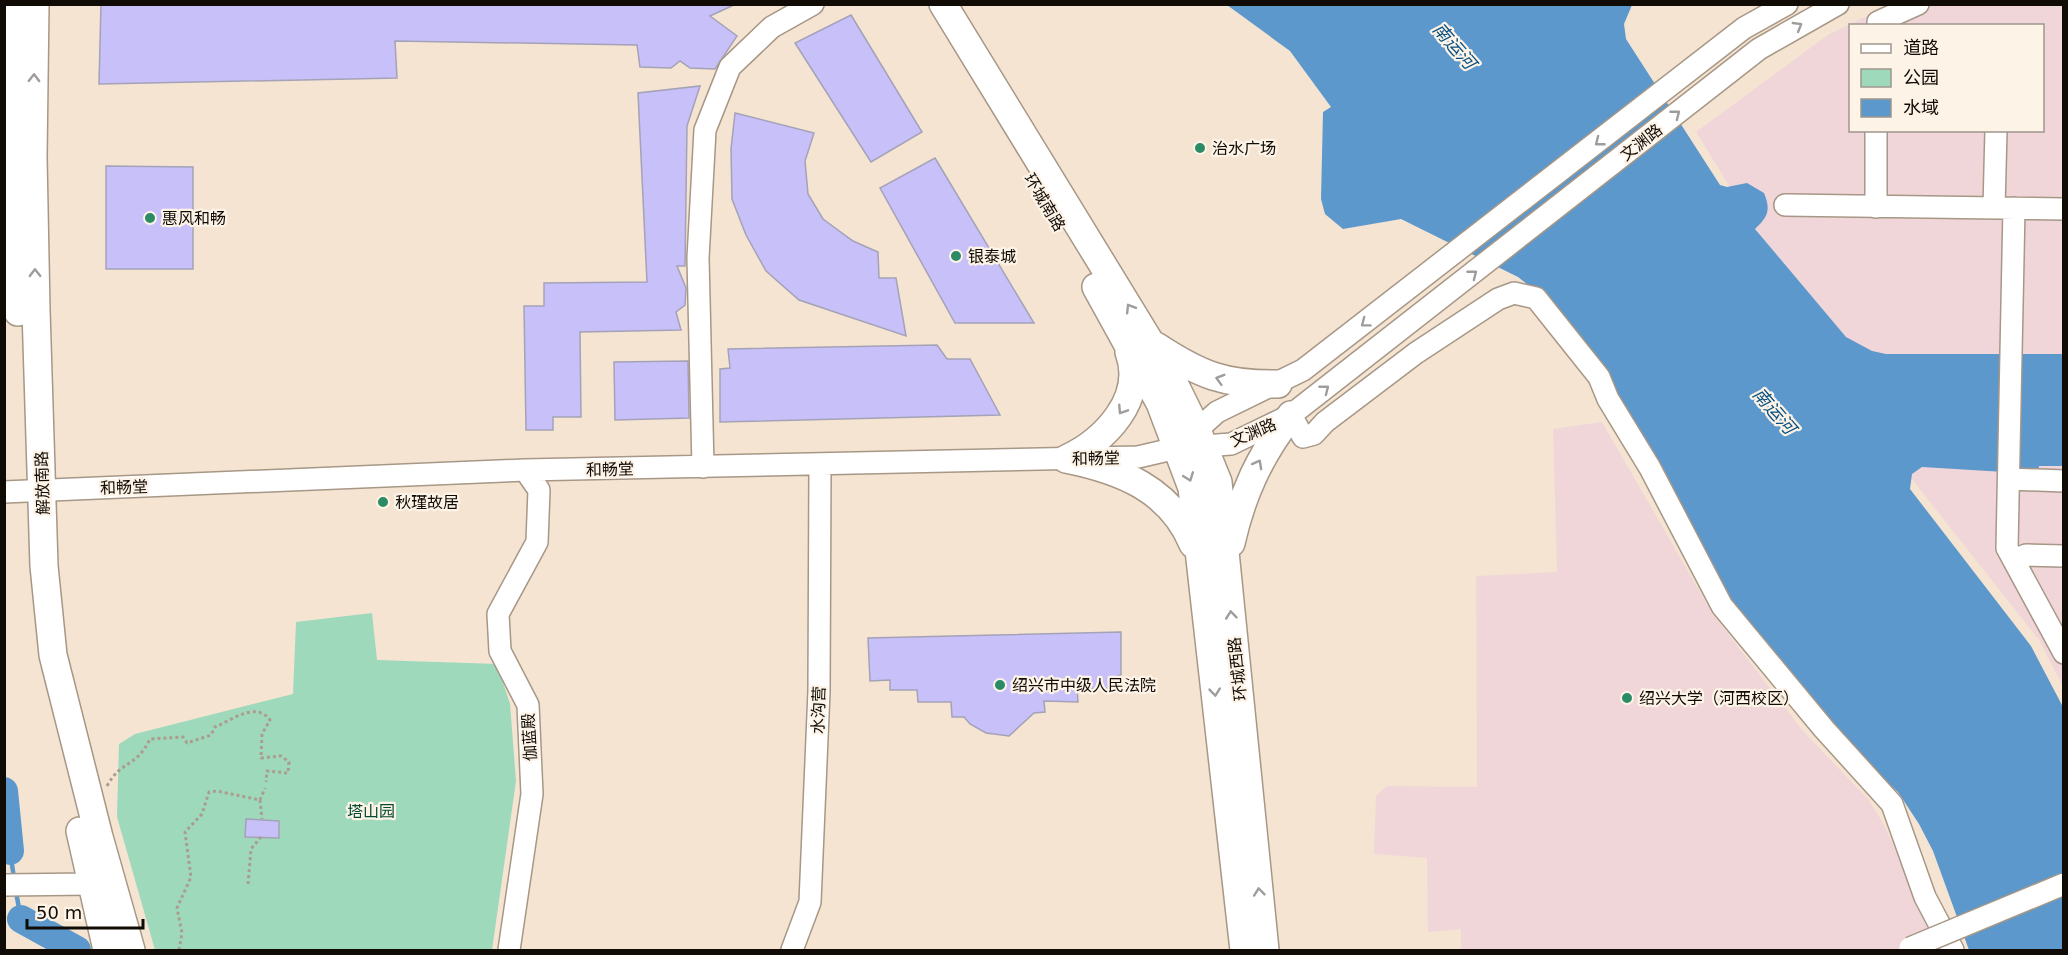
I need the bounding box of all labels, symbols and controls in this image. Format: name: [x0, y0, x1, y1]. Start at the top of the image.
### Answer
water label: 南运河: [1429, 18, 1482, 75]
one-way arrow: [1792, 21, 1802, 33]
legend: [1849, 24, 2044, 132]
text: 道路: [1903, 37, 1939, 58]
text: 公园: [1903, 67, 1939, 88]
one-way arrow: [28, 73, 40, 82]
text: 水域: [1903, 97, 1939, 118]
one-way arrow: [1669, 111, 1680, 122]
street label: 文渊路: [1617, 120, 1666, 165]
one-way arrow: [1594, 135, 1605, 146]
place label: 治水广场: [1212, 139, 1276, 158]
marker: 治水广场: [1193, 141, 1207, 155]
street label: 环城南路: [1020, 170, 1069, 235]
place label: 惠风和畅: [162, 209, 226, 228]
marker: 惠风和畅: [143, 211, 157, 225]
place label: 银泰城: [968, 247, 1016, 266]
marker: 银泰城: [949, 249, 963, 263]
one-way arrow: [29, 268, 41, 277]
one-way arrow: [1466, 270, 1477, 281]
one-way arrow: [1125, 304, 1137, 314]
one-way arrow: [1361, 316, 1372, 327]
one-way arrow: [1216, 374, 1226, 386]
water label: 南运河: [1749, 383, 1802, 440]
one-way arrow: [1318, 385, 1329, 396]
one-way arrow: [1118, 404, 1129, 415]
street label: 文渊路: [1227, 414, 1279, 451]
street label: 和畅堂: [1072, 449, 1120, 468]
street label: 解放南路: [32, 451, 53, 515]
street label: 和畅堂: [586, 460, 634, 479]
one-way arrow: [1251, 460, 1262, 470]
one-way arrow: [1181, 472, 1194, 482]
street label: 和畅堂: [100, 477, 148, 498]
place label: 秋瑾故居: [395, 493, 459, 512]
marker: 秋瑾故居: [376, 495, 390, 509]
one-way arrow: [1225, 610, 1238, 619]
street label: 环城西路: [1225, 636, 1250, 702]
place label: 绍兴市中级人民法院: [1012, 676, 1156, 695]
marker: 绍兴市中级人民法院: [993, 678, 1007, 692]
street label: 水沟营: [808, 686, 829, 734]
one-way arrow: [1208, 687, 1221, 696]
place label: 绍兴大学（河西校区）: [1639, 689, 1799, 708]
marker: 绍兴大学（河西校区）: [1620, 691, 1634, 705]
street label: 伽蓝殿: [519, 713, 540, 761]
park label: 塔山园: [347, 802, 395, 821]
one-way arrow: [1254, 888, 1266, 897]
scale bar: [27, 892, 142, 930]
text: 50 m: [36, 902, 82, 923]

